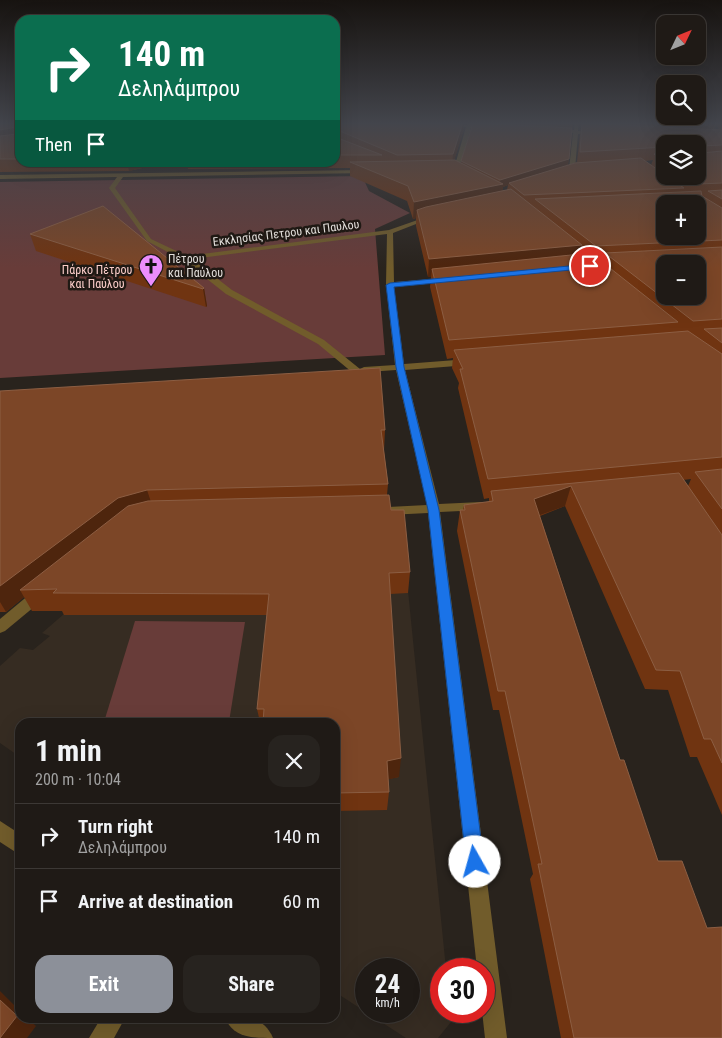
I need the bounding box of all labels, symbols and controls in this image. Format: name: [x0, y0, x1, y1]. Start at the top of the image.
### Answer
north arrow: [656, 15, 706, 65]
map controls: [656, 15, 706, 305]
text: 140 m: [118, 34, 205, 75]
icon: right: [35, 35, 100, 100]
button: search: [656, 75, 706, 125]
text: Δεληλάμπρου: [118, 76, 240, 101]
icon: arrive: [82, 130, 110, 158]
text: Then: [35, 133, 72, 156]
button: layers: [656, 135, 706, 185]
button: +: [656, 195, 706, 245]
street label: Εκκλησίας Πετρου και Παυλου: [212, 217, 360, 249]
pin: [569, 245, 611, 287]
place label: Πέτρου και Παύλου: [168, 252, 223, 280]
icon: arrive: [576, 252, 604, 280]
church icon: Πέτρου και Παύλου: [138, 253, 164, 287]
button: −: [656, 255, 706, 305]
park label: Πάρκο Πέτρου και Παύλου: [62, 263, 132, 291]
text: 1 min: [35, 733, 102, 768]
button: close: [268, 735, 320, 787]
text: 200 m · 10:04: [35, 770, 121, 789]
text: Turn right: [78, 815, 153, 838]
icon: right: [35, 822, 63, 850]
text: 140 m: [273, 825, 320, 848]
position arrow: [448, 835, 500, 887]
text: Δεληλάμπρου: [78, 838, 167, 857]
icon: arrive: [35, 887, 63, 915]
text: Arrive at destination: [78, 890, 233, 913]
text: 60 m: [283, 890, 320, 913]
button: Exit: [35, 955, 173, 1013]
button: Share: [183, 955, 320, 1013]
speed limit sign: 30: [430, 958, 495, 1023]
text: 24: [375, 970, 400, 999]
text: km/h: [375, 996, 400, 1010]

